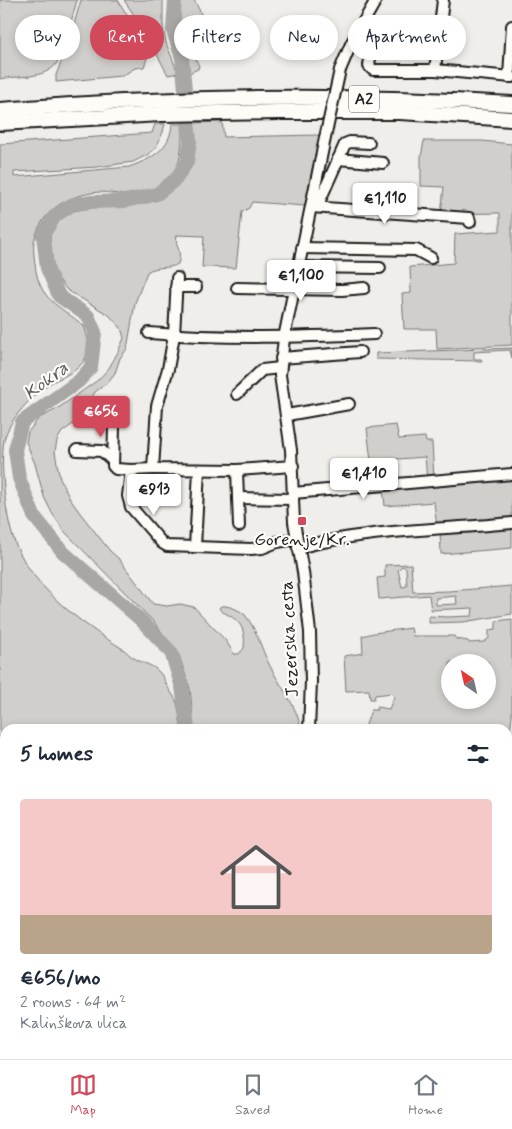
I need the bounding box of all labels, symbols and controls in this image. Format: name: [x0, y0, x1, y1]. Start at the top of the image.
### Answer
chip: Buy: [15, 15, 80, 60]
chip: Rent: [90, 15, 164, 60]
chip: Filters: [174, 15, 260, 60]
chip: New: [270, 15, 338, 60]
chip: Apartment: [348, 15, 466, 60]
road number: A2: [349, 86, 379, 112]
pin: €1,110: [344, 182, 426, 225]
text: €1,110: [363, 188, 407, 209]
pin: €1,100: [260, 260, 342, 302]
text: €1,100: [278, 265, 324, 286]
water label: Kokra: [19, 356, 74, 406]
pin: €656: [71, 396, 131, 438]
text: €656: [84, 401, 118, 422]
pin: €1,410: [323, 458, 405, 500]
text: €1,410: [341, 463, 387, 484]
pin: €913: [124, 474, 184, 516]
text: €913: [138, 479, 170, 500]
marker: Gorenje/Kr.: [296, 515, 308, 527]
place label: Gorenje/Kr.: [254, 528, 350, 552]
street label: Jezerska cesta: [275, 580, 305, 698]
north arrow: [441, 654, 496, 709]
map controls: [441, 654, 496, 709]
text: 5 homes: [20, 740, 93, 768]
icon: filters: [464, 740, 492, 768]
icon: home: [211, 832, 301, 922]
text: €656/mo: [20, 964, 100, 992]
text: 2 rooms · 64 m²: [20, 992, 126, 1013]
text: Kalinškova ulica: [20, 1013, 127, 1034]
tab: Map: [69, 1071, 97, 1119]
tab: Saved: [235, 1071, 270, 1119]
tab: Home: [408, 1071, 443, 1119]

